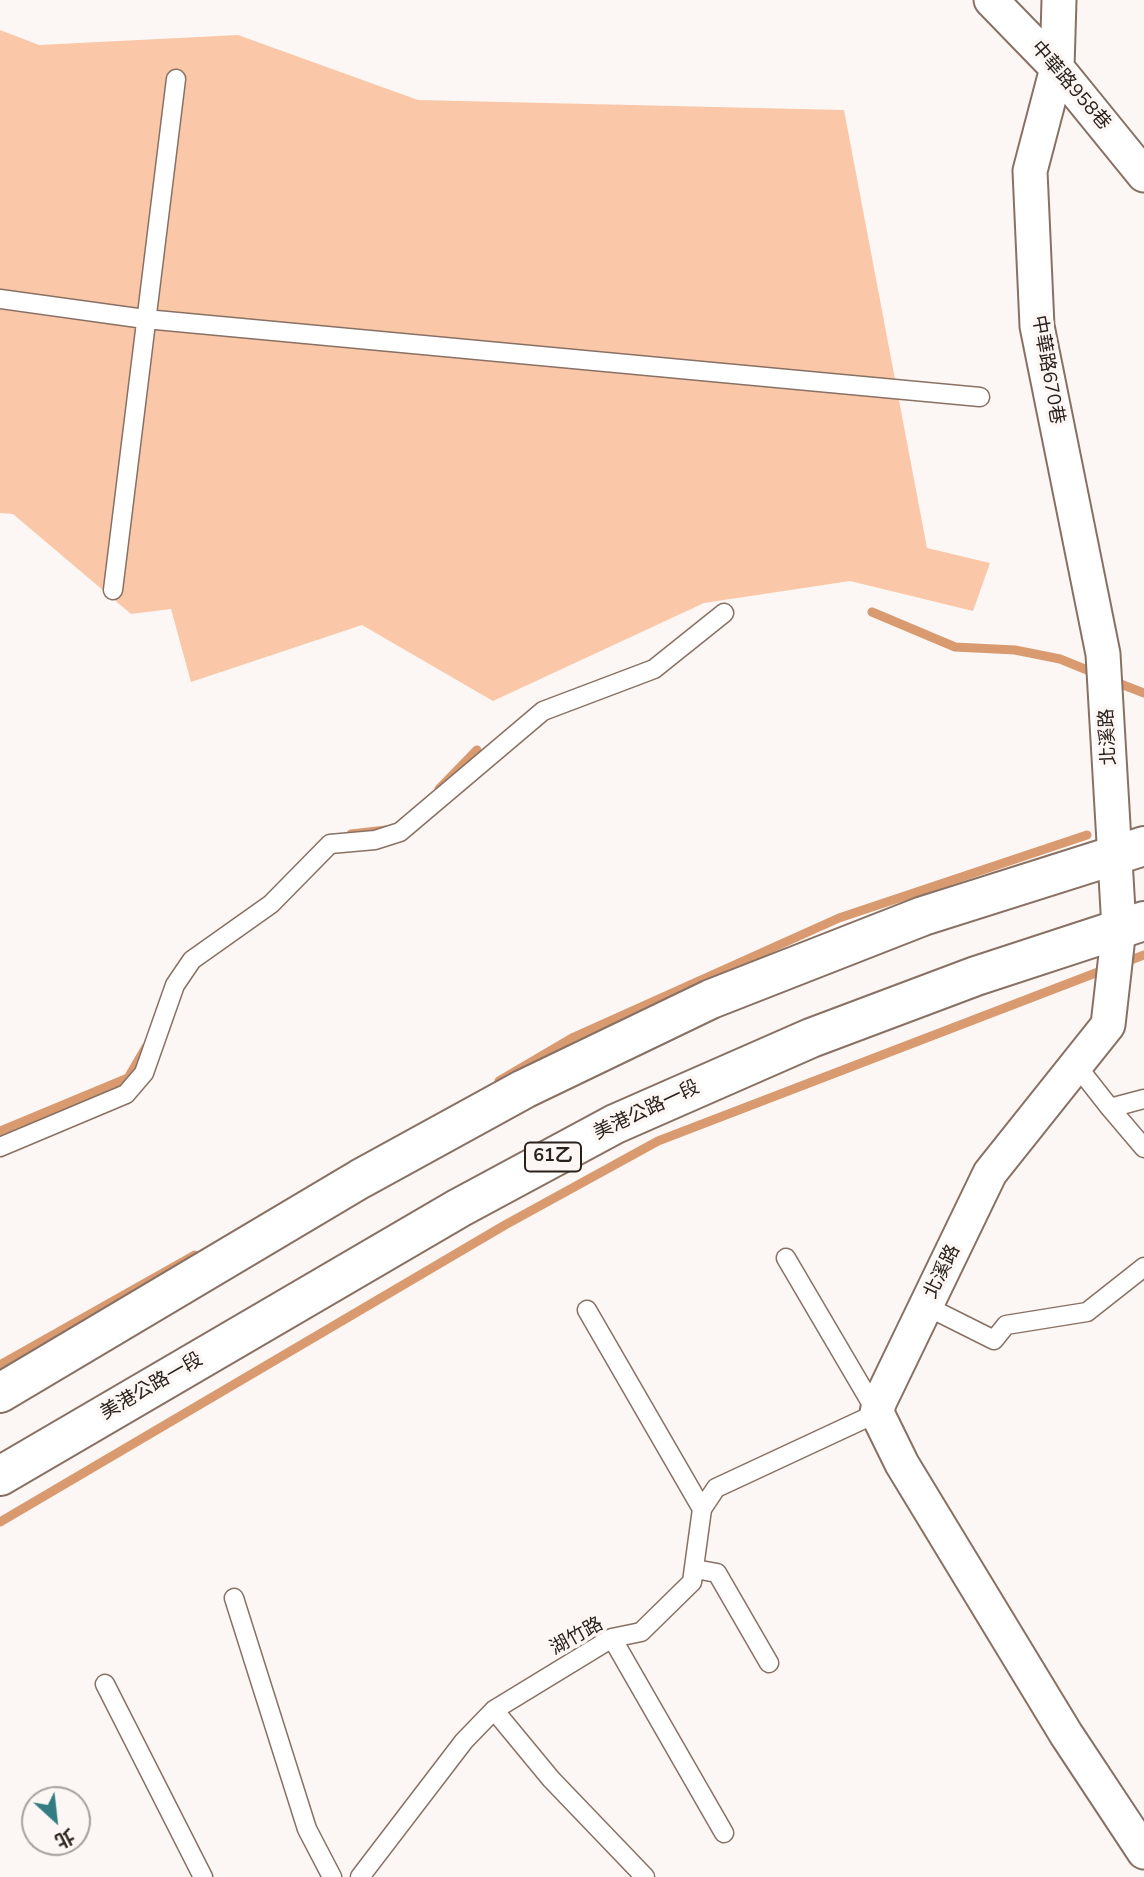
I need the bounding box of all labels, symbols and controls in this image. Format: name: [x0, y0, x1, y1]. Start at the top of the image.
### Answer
street label: 中華路958巷: [1025, 37, 1115, 135]
street label: 中華路670巷: [1026, 314, 1068, 426]
street label: 北溪路: [1096, 708, 1122, 766]
street label: 美港公路一段: [591, 1077, 703, 1145]
road number: 61乙: [525, 1142, 581, 1172]
street label: 北溪路: [920, 1241, 966, 1303]
street label: 美港公路一段: [97, 1349, 207, 1425]
street label: 湖竹路: [547, 1613, 607, 1661]
north arrow: [21, 1786, 91, 1856]
text: 北: [50, 1822, 79, 1854]

